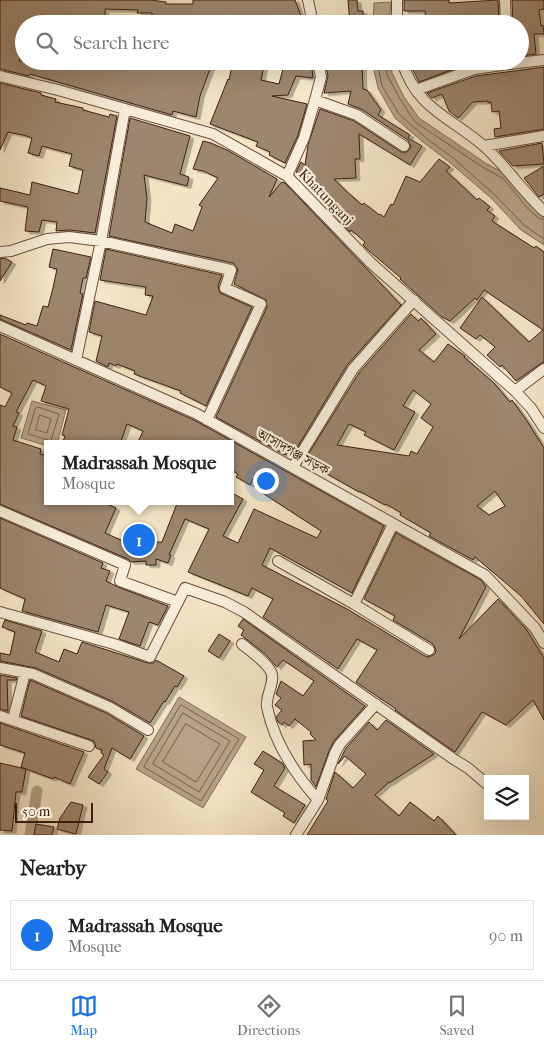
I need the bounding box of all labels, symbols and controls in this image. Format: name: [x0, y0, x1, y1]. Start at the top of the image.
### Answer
search box: [15, 15, 529, 70]
icon: search: [33, 29, 61, 57]
text: Search here: [73, 32, 169, 54]
street label: Khatunganj: [295, 165, 357, 229]
street label: আসাদগঞ্জ সড়ক: [253, 425, 333, 479]
popup: [44, 440, 234, 505]
text: Madrassah Mosque: [62, 452, 216, 474]
your location: [253, 468, 279, 494]
text: Mosque: [62, 474, 115, 493]
pin: 1: [123, 521, 155, 559]
map controls: [484, 775, 529, 820]
button: layers: [484, 775, 529, 820]
scale bar: [15, 800, 92, 823]
text: 50 m: [22, 803, 50, 820]
text: Nearby: [20, 856, 86, 880]
text: Madrassah Mosque: [68, 915, 223, 937]
text: 1: [34, 926, 40, 945]
text: 90 m: [489, 926, 523, 945]
text: Mosque: [68, 937, 122, 956]
tab: Map: [70, 992, 98, 1039]
tab: Directions: [237, 992, 300, 1039]
tab: Saved: [440, 992, 474, 1039]

